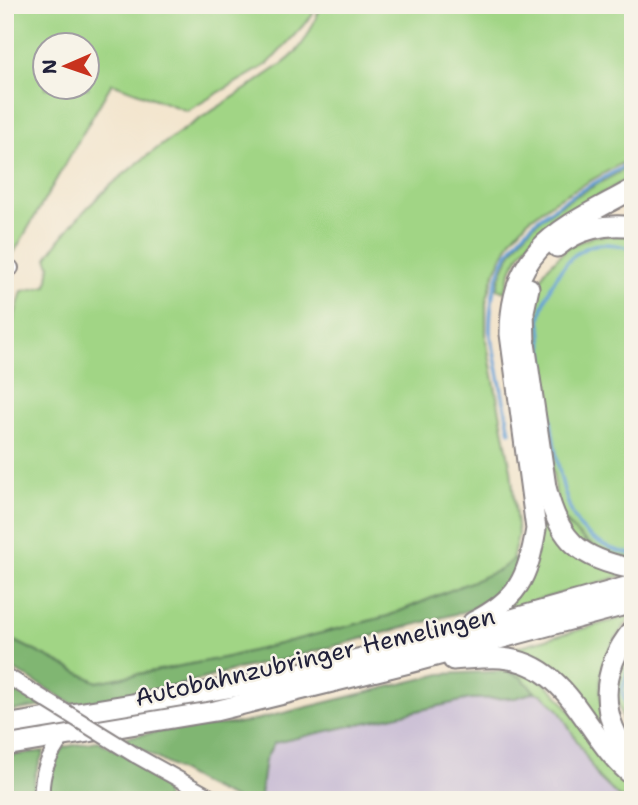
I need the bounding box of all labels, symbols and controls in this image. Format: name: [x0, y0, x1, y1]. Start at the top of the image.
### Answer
north arrow: [32, 32, 102, 102]
text: N: [37, 59, 62, 75]
street label: Autobahnzubringer Hemelingen: [132, 600, 498, 714]

